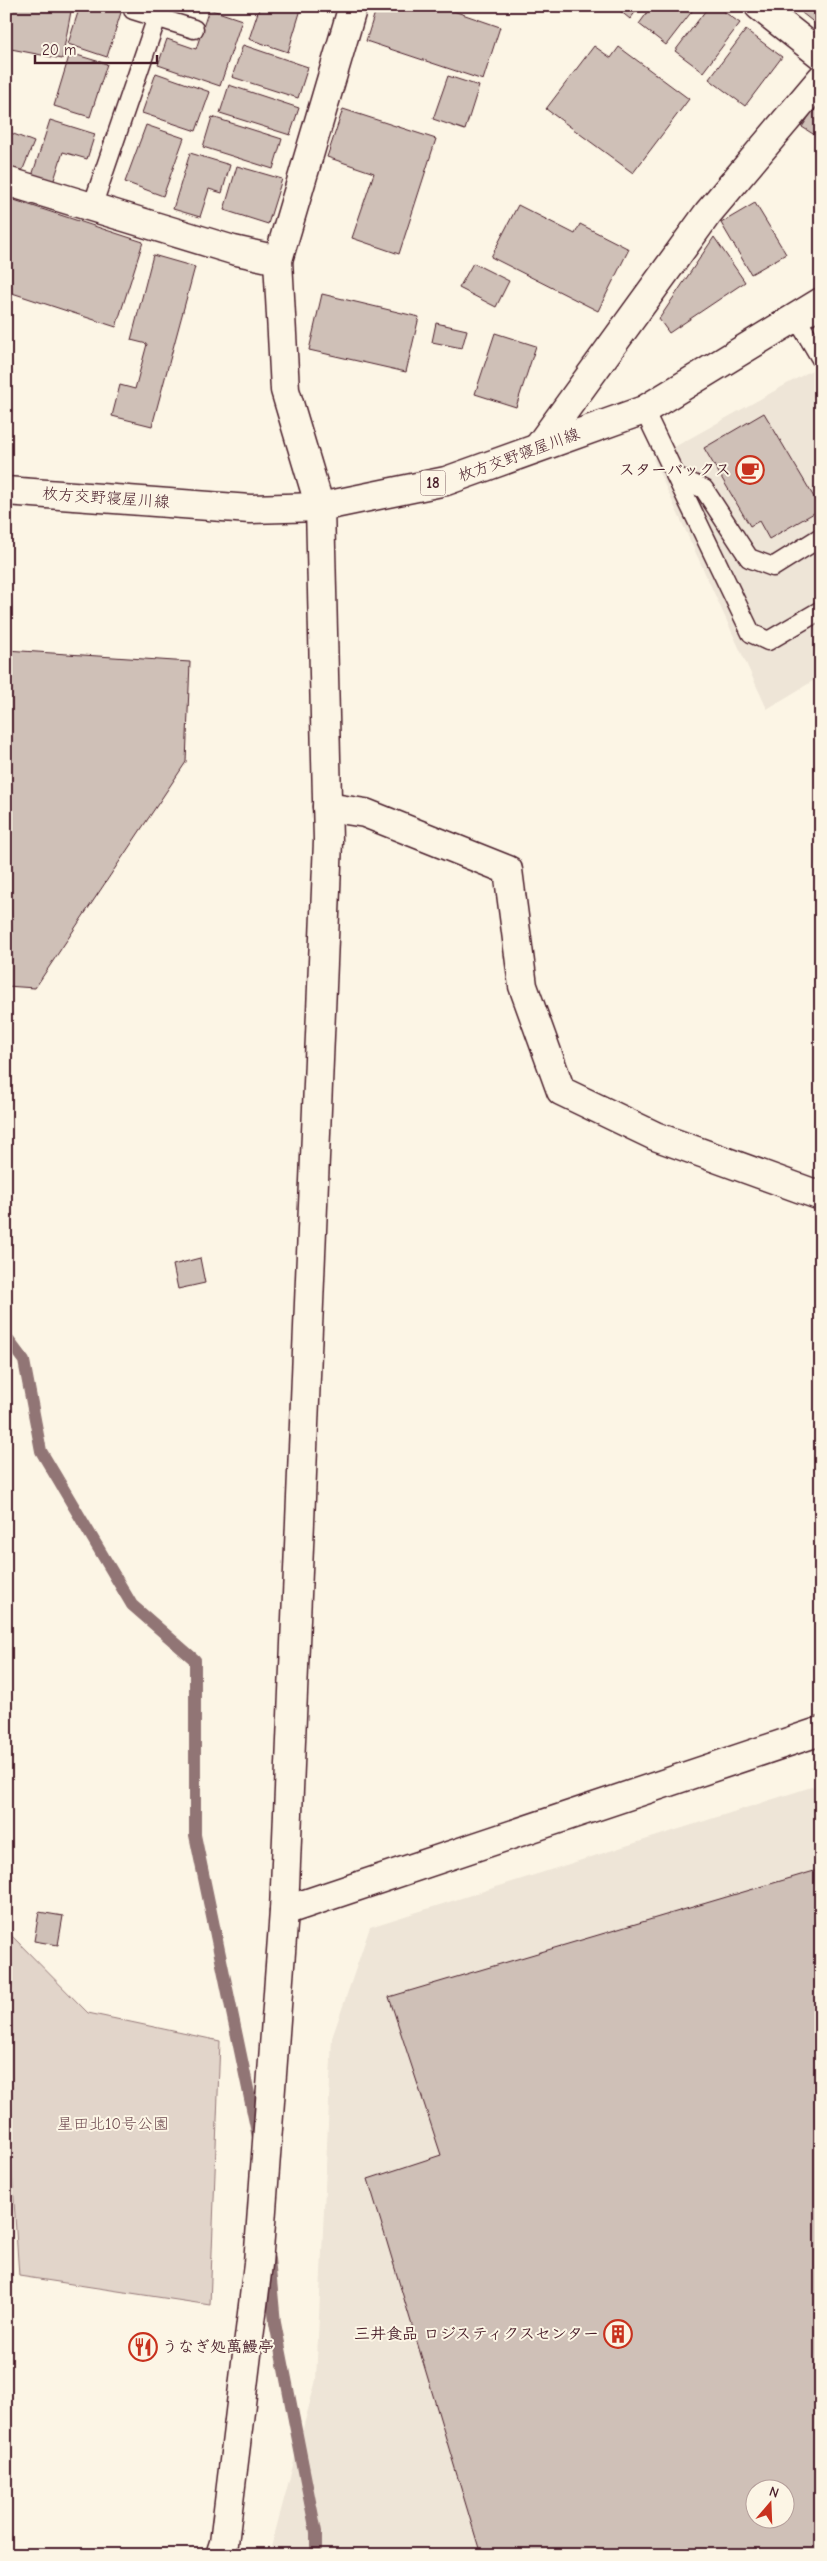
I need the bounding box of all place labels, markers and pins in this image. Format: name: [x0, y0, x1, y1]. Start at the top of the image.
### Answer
cafe icon: スターバックス: [735, 455, 765, 485]
place label: スターバックス: [619, 461, 731, 479]
building icon: 三井食品 ロジスティクスセンター: [603, 2319, 633, 2349]
place label: 三井食品 ロジスティクスセンター: [354, 2325, 599, 2343]
restaurant icon: うなぎ処萬鰻亭: [128, 2332, 158, 2362]
place label: うなぎ処萬鰻亭: [162, 2338, 274, 2356]

